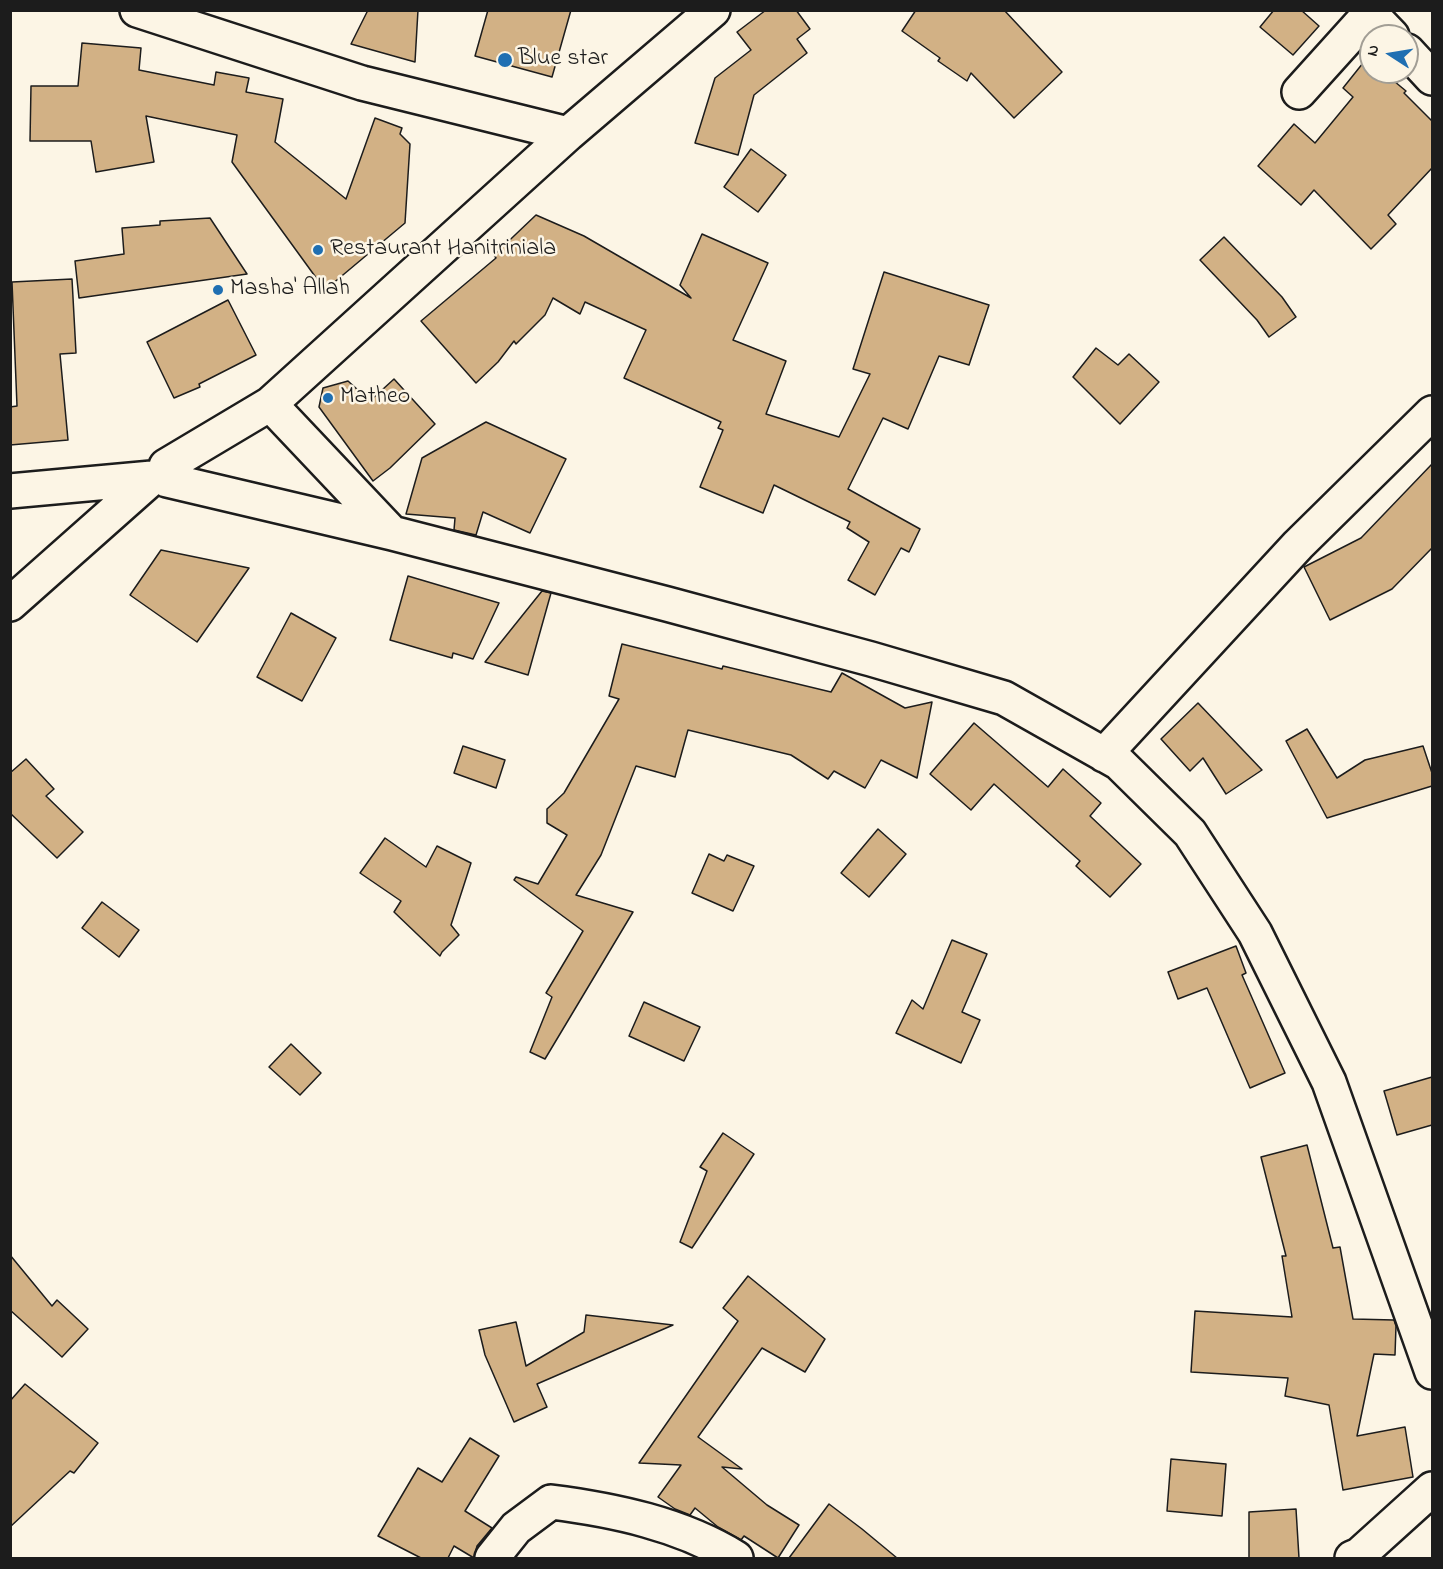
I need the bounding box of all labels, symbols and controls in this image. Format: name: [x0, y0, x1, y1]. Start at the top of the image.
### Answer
north arrow: [1359, 24, 1419, 84]
text: N: [1360, 43, 1386, 58]
place label: Blue star: [518, 46, 608, 74]
marker: Blue star: [496, 51, 514, 69]
place label: Restaurant Hanitriniala: [330, 236, 556, 264]
marker: Restaurant Hanitriniala: [311, 243, 325, 257]
place label: Masha' Allah: [230, 276, 350, 304]
marker: Masha' Allah: [211, 283, 225, 297]
place label: Matheo: [340, 384, 410, 412]
marker: Matheo: [321, 391, 335, 405]

